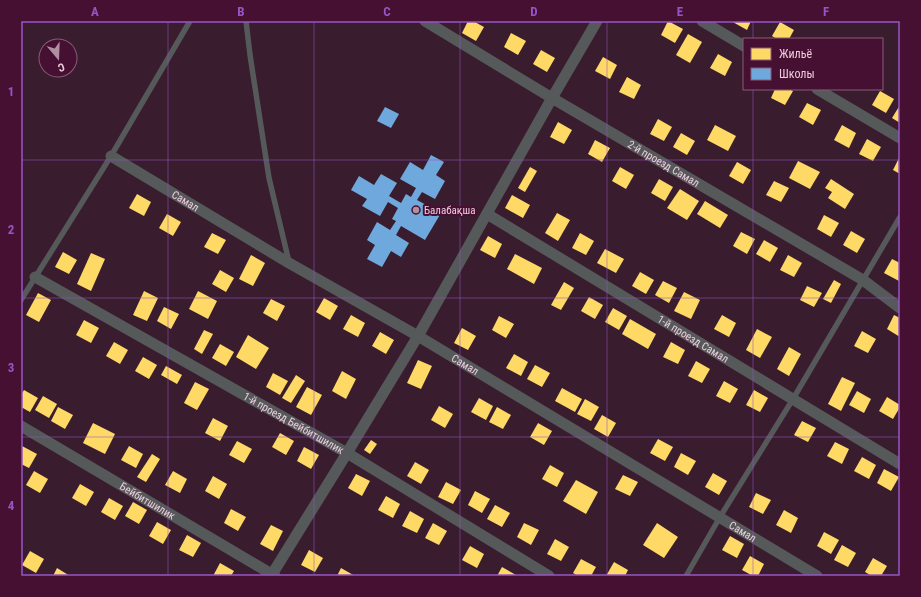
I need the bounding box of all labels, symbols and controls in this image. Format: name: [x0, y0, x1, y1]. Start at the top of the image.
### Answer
text: A: [91, 4, 99, 19]
text: B: [237, 4, 245, 19]
text: C: [383, 4, 391, 19]
text: D: [530, 4, 538, 19]
text: E: [677, 4, 684, 19]
text: F: [823, 4, 829, 19]
north arrow: [38, 38, 78, 78]
legend: [743, 38, 883, 90]
text: Жильё: [779, 47, 812, 61]
text: С: [56, 60, 66, 74]
text: Школы: [779, 67, 815, 81]
text: 1: [8, 84, 14, 99]
street label: 2-й проезд Самал: [626, 137, 702, 189]
street label: Самал: [170, 188, 202, 214]
place label: Балабақша: [424, 204, 476, 217]
marker: Балабақша: [411, 205, 421, 215]
text: 2: [8, 222, 15, 237]
street label: 1-й проезд Самал: [655, 312, 731, 365]
street label: Самал: [449, 351, 481, 378]
text: 3: [8, 360, 14, 375]
street label: 1-й проезд Бейбитшилик: [241, 389, 347, 457]
street label: Бейбитшилик: [117, 479, 178, 523]
text: 4: [8, 498, 15, 513]
street label: Самал: [727, 518, 759, 545]

